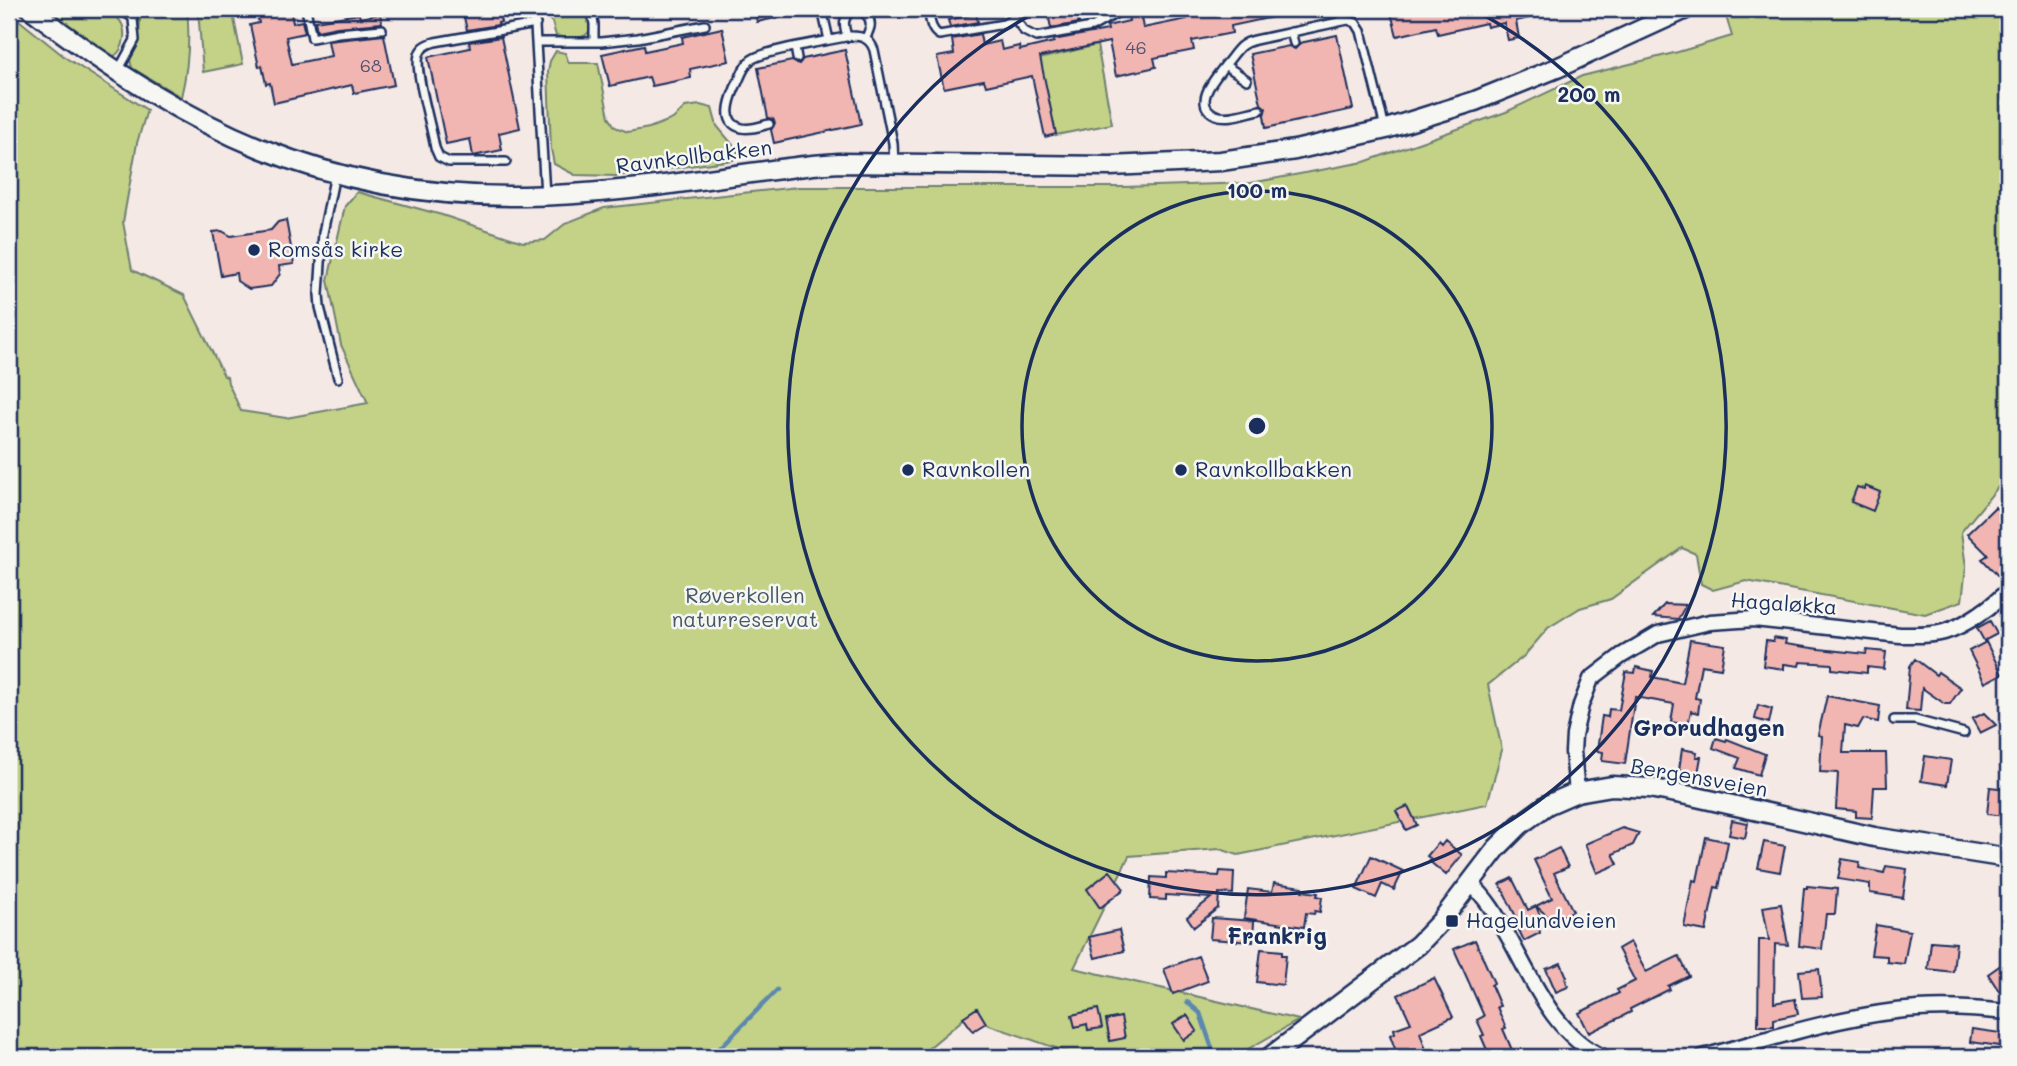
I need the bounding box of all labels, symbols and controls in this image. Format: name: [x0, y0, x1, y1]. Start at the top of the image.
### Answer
house number: 46: [1125, 35, 1147, 59]
house number: 68: [360, 53, 382, 77]
text: 200 m: [1558, 80, 1620, 107]
street label: Ravnkollbakken: [614, 133, 773, 178]
text: 100 m: [1227, 176, 1287, 203]
place label: Romsås kirke: [268, 235, 403, 262]
marker: Romsås kirke: [246, 242, 262, 258]
centre of rings: [1245, 414, 1269, 438]
place label: Ravnkollen: [922, 455, 1030, 482]
place label: Ravnkollbakken: [1195, 455, 1352, 482]
marker: Ravnkollen: [900, 462, 916, 478]
marker: Ravnkollbakken: [1173, 462, 1189, 478]
park label: Røverkollen naturreservat: [672, 581, 818, 632]
street label: Hagaløkka: [1730, 585, 1838, 620]
district label: Grorudhagen: [1633, 712, 1785, 742]
street label: Bergensveien: [1629, 751, 1770, 802]
place label: Hagelundveien: [1466, 906, 1616, 933]
marker: Hagelundveien: [1444, 913, 1460, 929]
district label: Frankrig: [1227, 920, 1327, 950]

